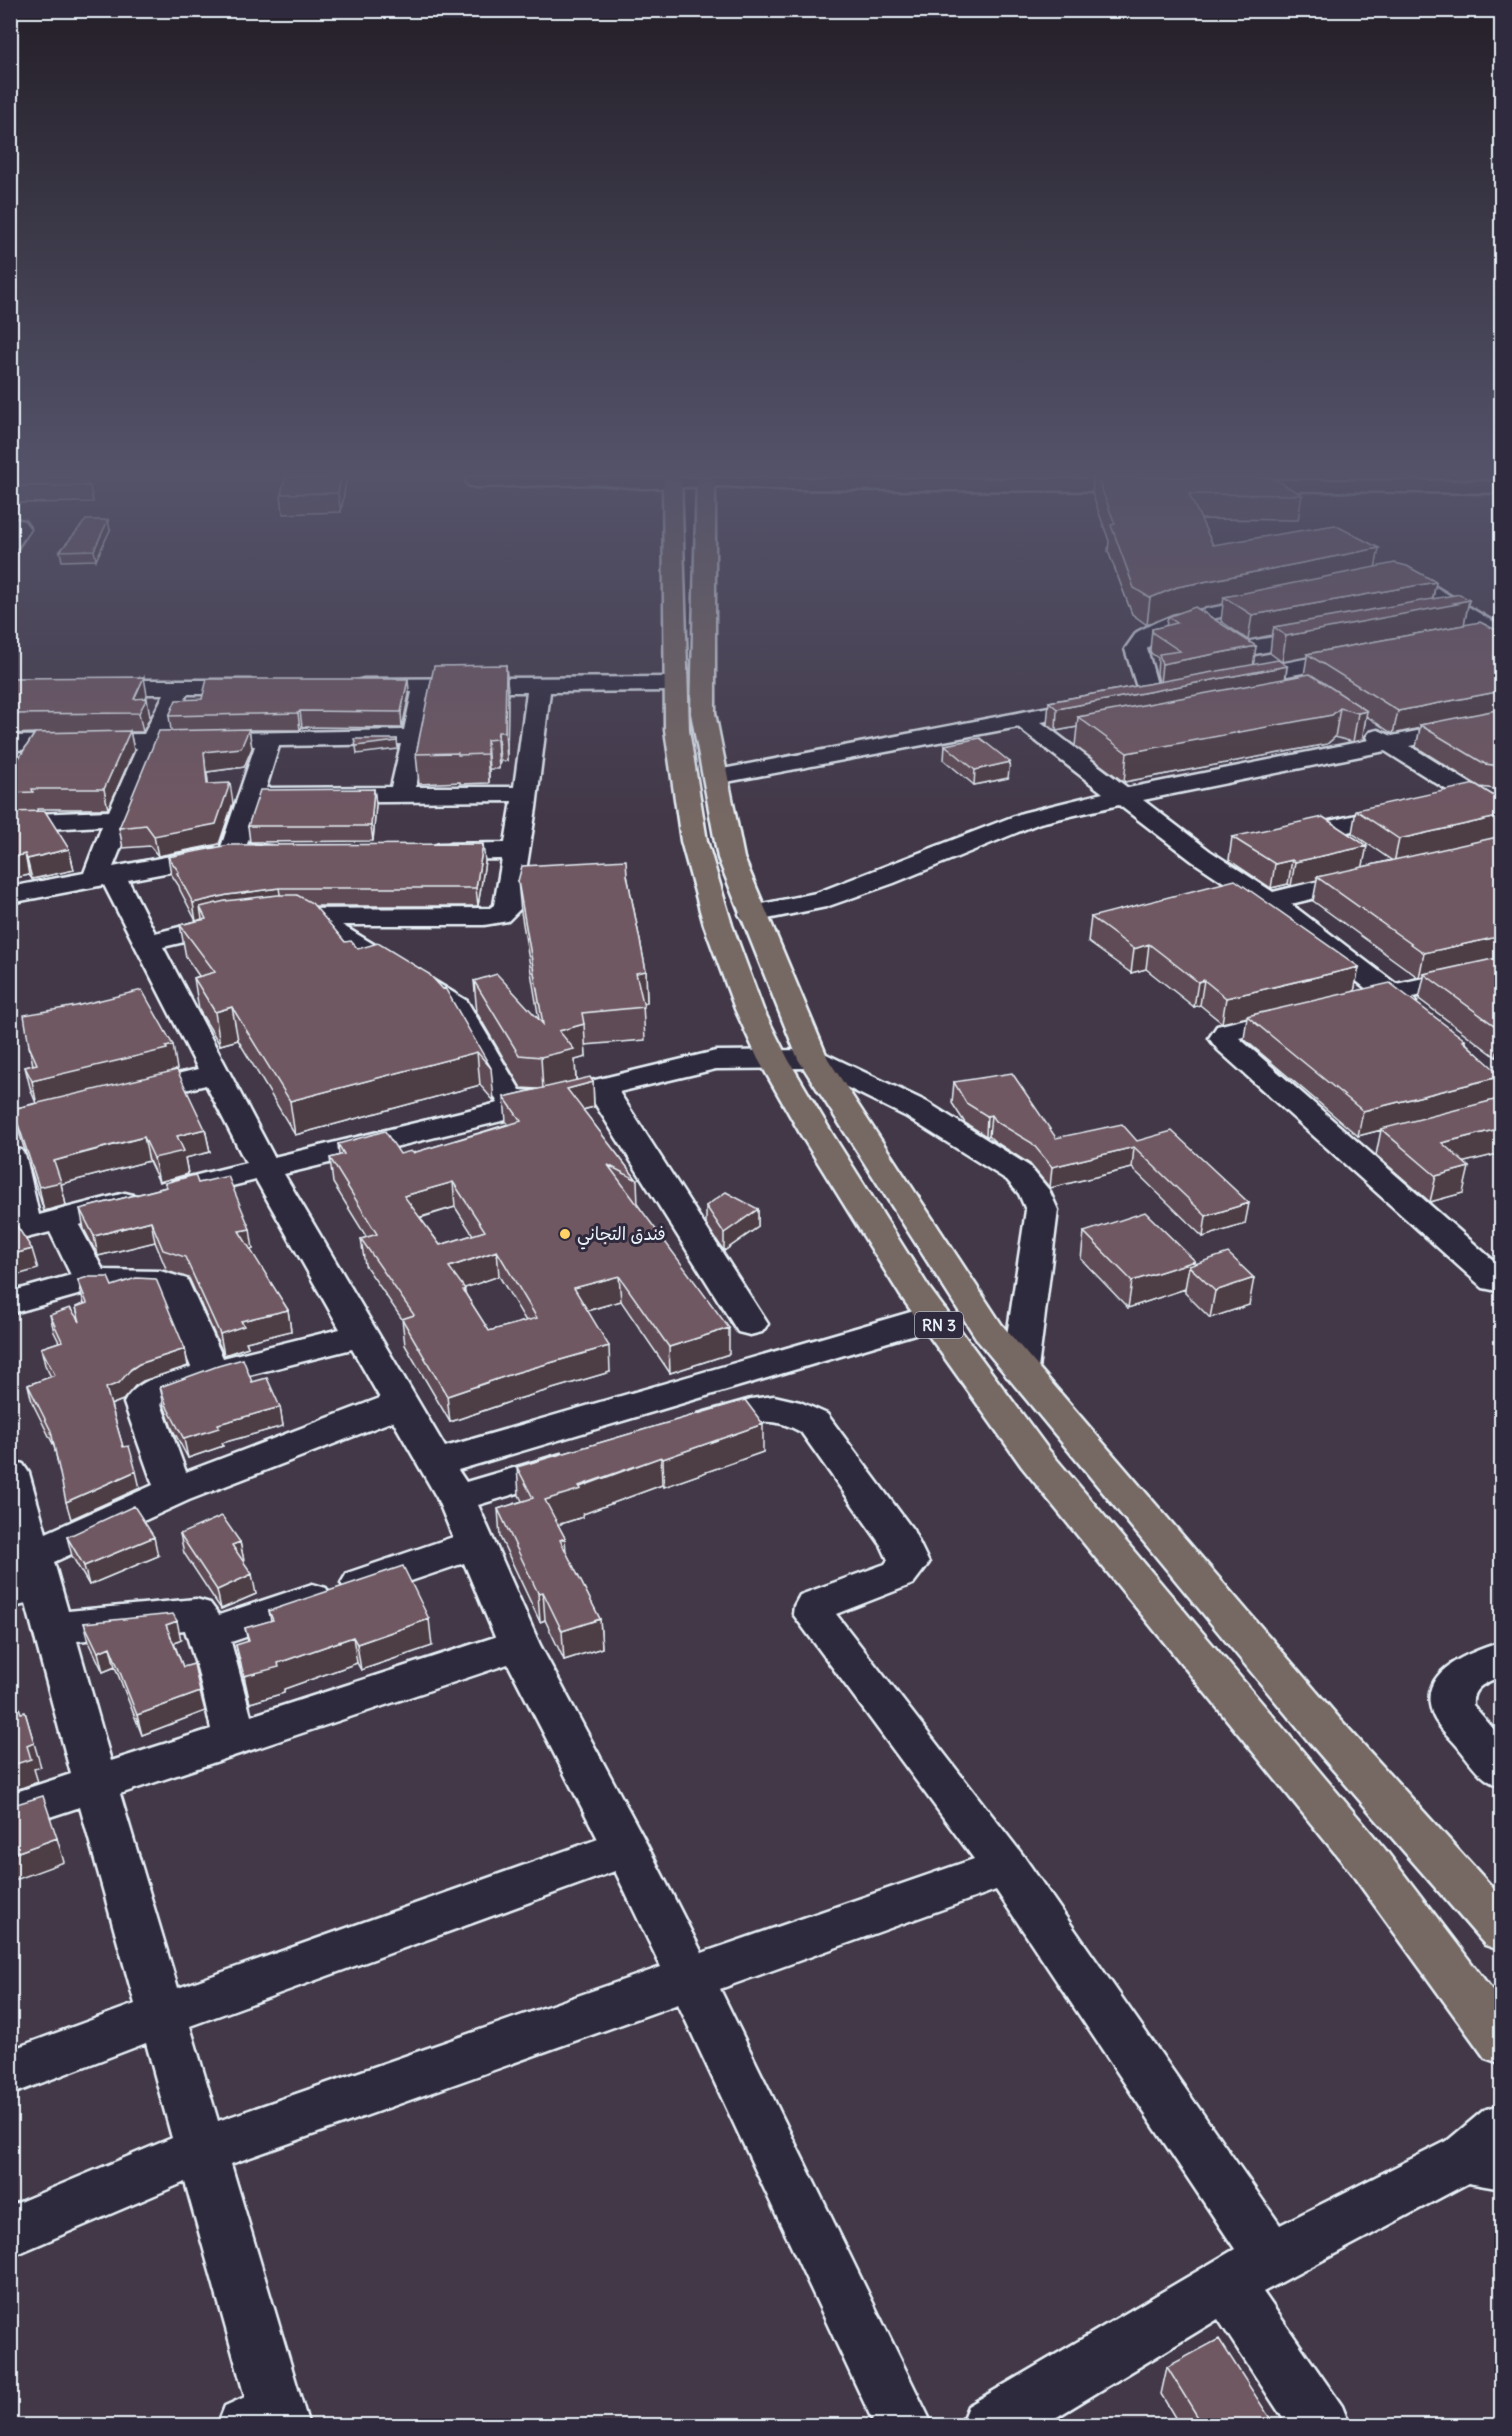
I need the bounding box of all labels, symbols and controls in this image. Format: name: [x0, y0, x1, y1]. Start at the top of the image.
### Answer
place label: فندق التجاني: [577, 1222, 666, 1250]
marker: فندق التجاني: [558, 1227, 572, 1241]
road number: RN 3: [915, 1312, 963, 1338]

